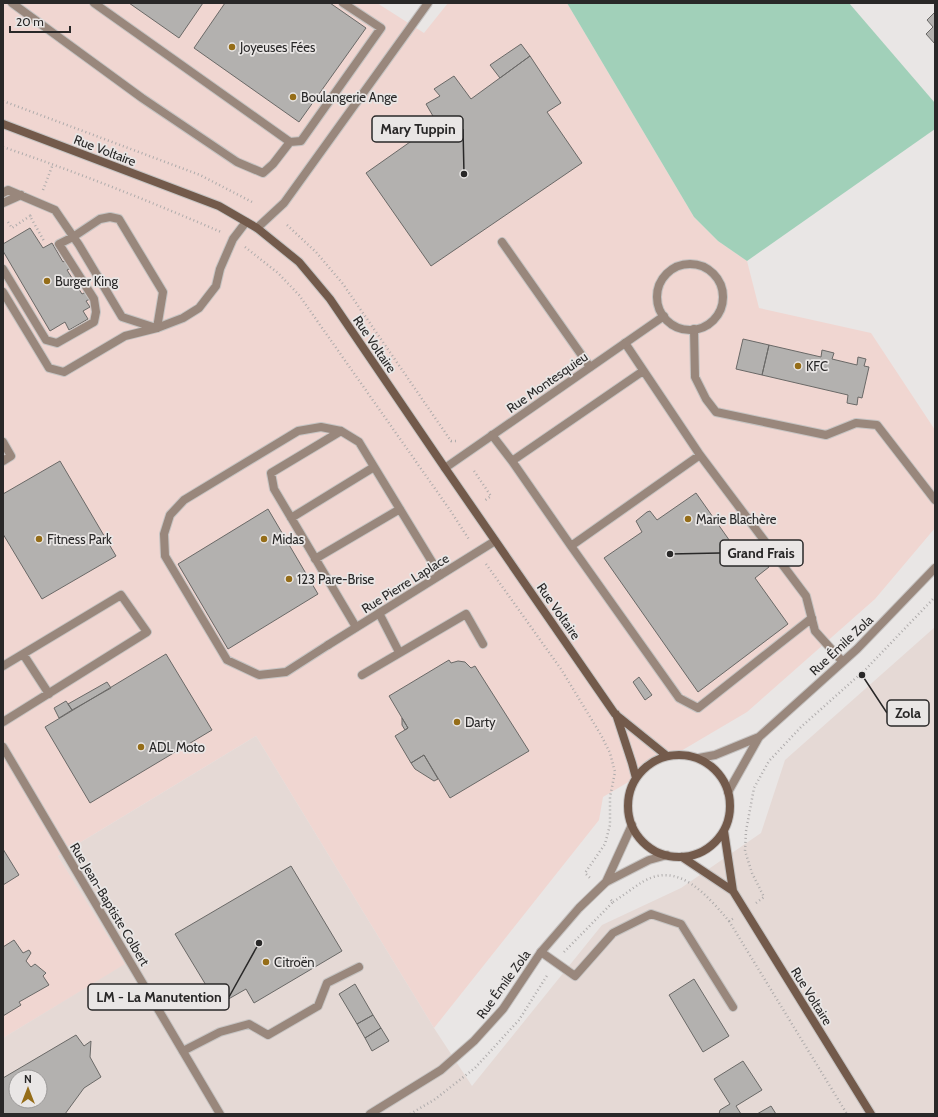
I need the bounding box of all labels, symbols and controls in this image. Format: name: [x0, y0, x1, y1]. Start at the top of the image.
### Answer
scale bar: [10, 8, 70, 34]
text: 20 m: [16, 14, 44, 29]
place label: Joyeuses Fées: [239, 39, 316, 55]
marker: Joyeuses Fées: [227, 42, 237, 52]
place label: Boulangerie Ange: [301, 89, 398, 105]
marker: Boulangerie Ange: [288, 92, 298, 102]
callout: Mary Tuppin: [372, 116, 463, 142]
text: Mary Tuppin: [380, 120, 456, 138]
street label: Rue Voltaire: [72, 131, 139, 169]
place label: Burger King: [55, 273, 118, 289]
marker: Burger King: [42, 276, 52, 286]
street label: Rue Voltaire: [350, 312, 400, 376]
street label: Rue Montesquieu: [503, 348, 591, 416]
place label: KFC: [806, 358, 828, 374]
marker: KFC: [793, 361, 803, 371]
place label: Marie Blachère: [696, 511, 777, 527]
marker: Marie Blachère: [683, 514, 693, 524]
place label: Fitness Park: [47, 531, 112, 547]
place label: Midas: [272, 531, 305, 547]
marker: Fitness Park: [34, 534, 44, 544]
marker: Midas: [259, 534, 269, 544]
callout: Grand Frais: [720, 540, 803, 566]
text: Grand Frais: [727, 544, 795, 562]
street label: Rue Pierre Laplace: [358, 549, 452, 616]
place label: 123 Pare-Brise: [297, 571, 375, 587]
marker: 123 Pare-Brise: [284, 574, 294, 584]
street label: Rue Voltaire: [534, 580, 584, 643]
street label: Rue Émile Zola: [805, 610, 877, 679]
callout: Zola: [887, 700, 929, 726]
text: Zola: [895, 704, 921, 722]
place label: Darty: [465, 714, 496, 730]
marker: Darty: [452, 717, 462, 727]
place label: ADL Moto: [149, 739, 205, 755]
marker: ADL Moto: [136, 742, 146, 752]
street label: Rue Jean-Baptiste Colbert: [67, 840, 153, 969]
street label: Rue Émile Zola: [472, 945, 534, 1022]
place label: Citroën: [274, 954, 315, 970]
marker: Citroën: [261, 957, 271, 967]
street label: Rue Voltaire: [788, 964, 836, 1028]
callout: LM - La Manutention: [88, 984, 229, 1010]
text: LM - La Manutention: [96, 988, 222, 1006]
north arrow: [8, 1069, 48, 1109]
text: N: [24, 1072, 32, 1086]

